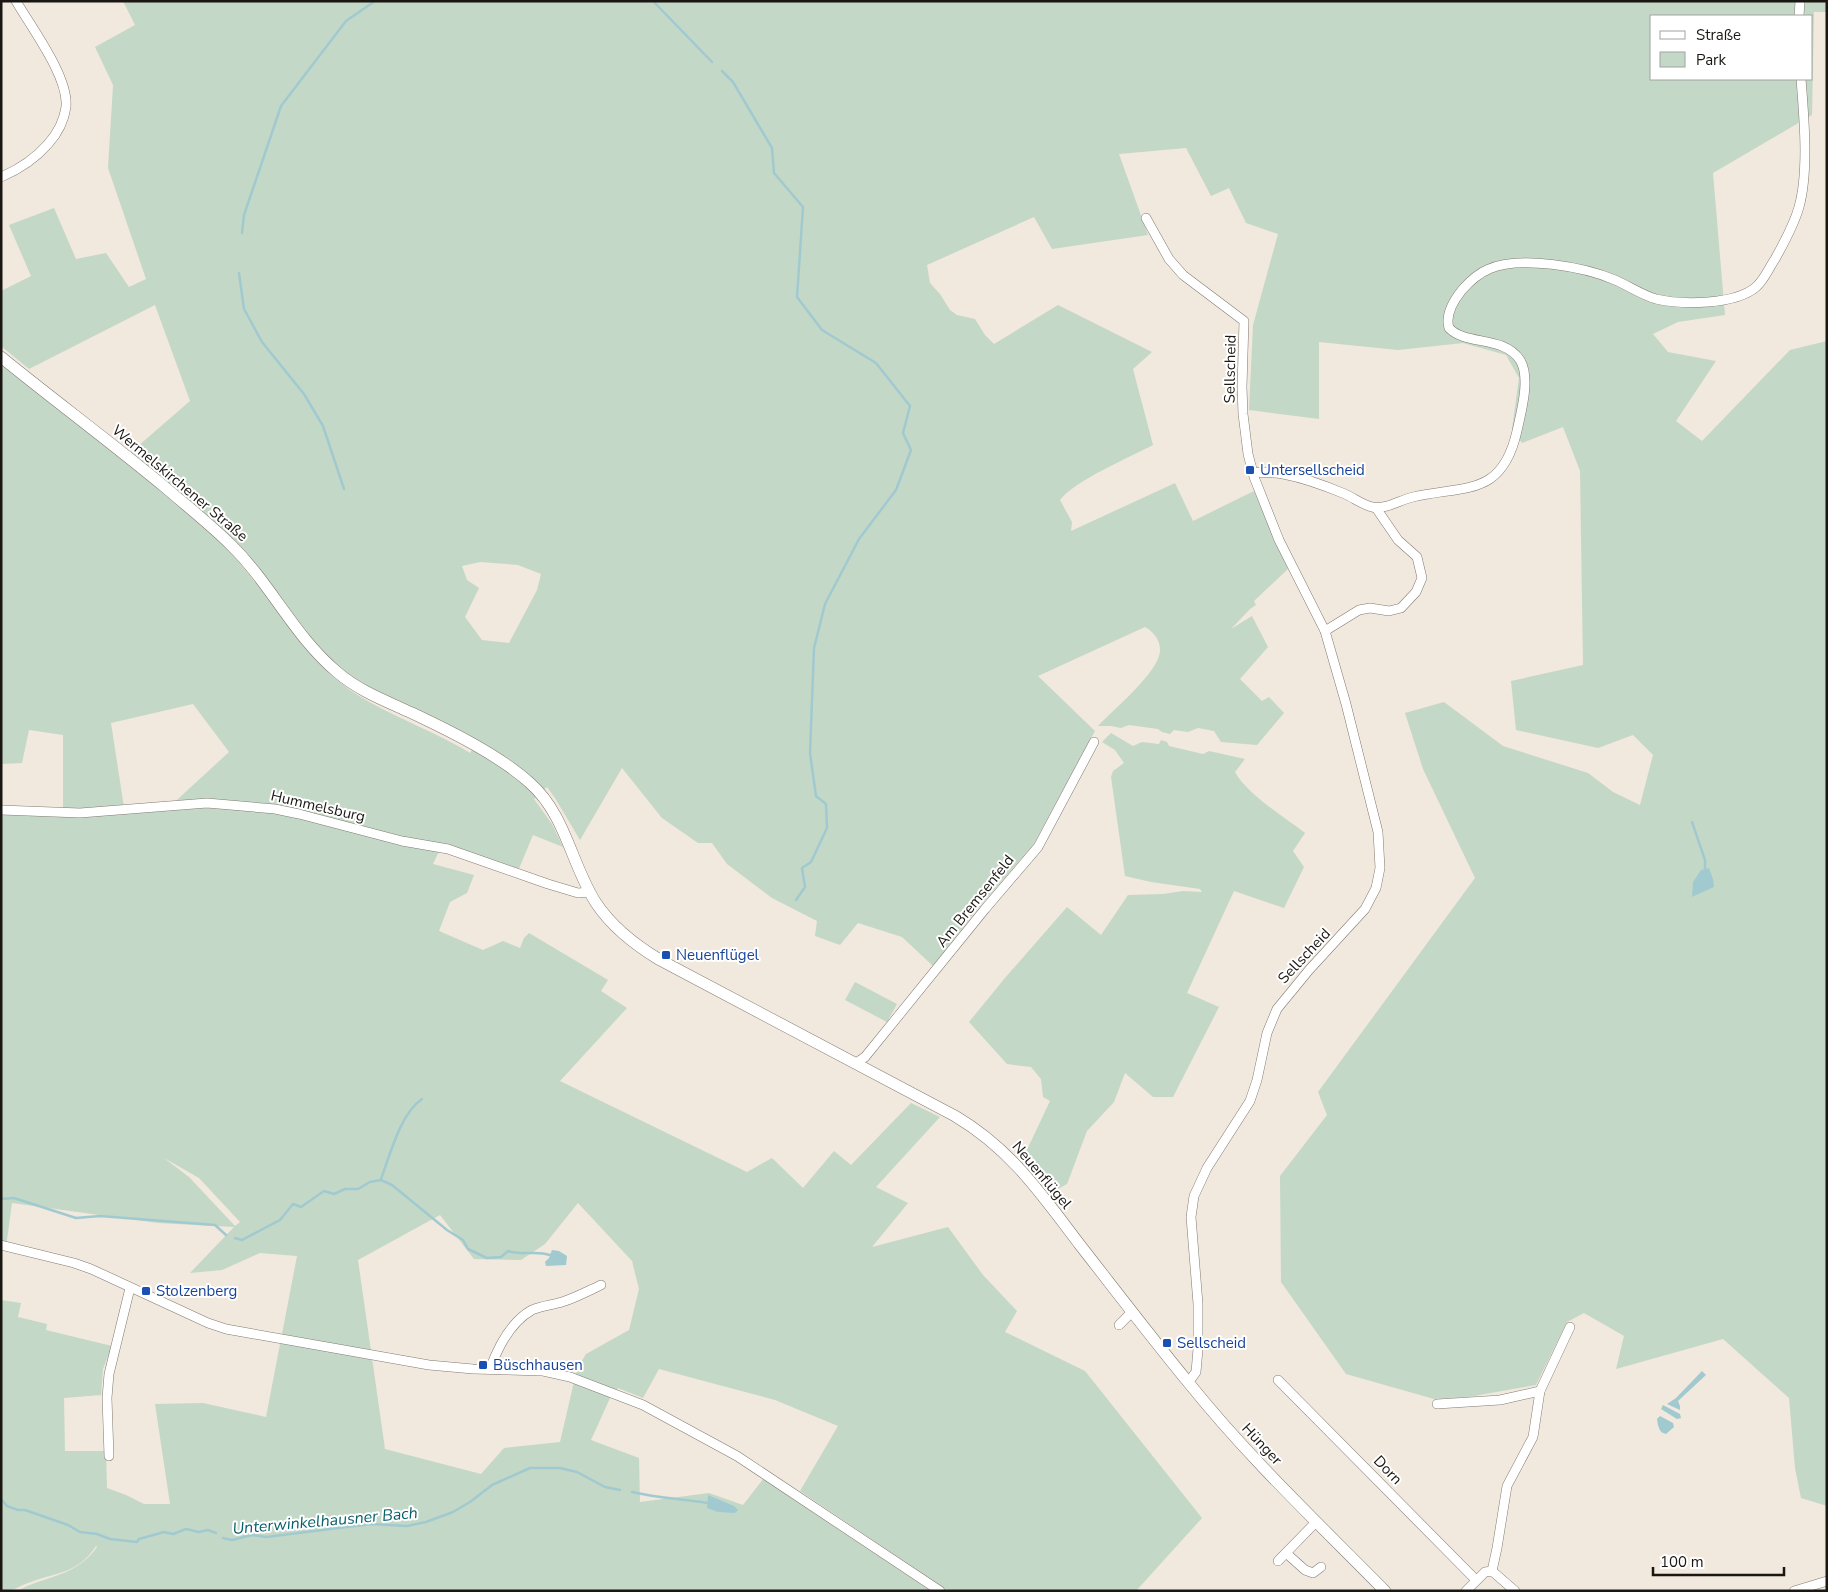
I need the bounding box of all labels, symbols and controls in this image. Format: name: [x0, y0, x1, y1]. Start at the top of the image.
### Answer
legend: [1650, 15, 1813, 80]
text: Straße: [1696, 25, 1741, 45]
text: Park: [1696, 50, 1726, 70]
street label: Sellscheid: [1219, 334, 1241, 404]
street label: Wermelskirchener Straße: [108, 420, 252, 546]
place label: Untersellscheid: [1260, 460, 1365, 480]
marker: Untersellscheid: [1244, 464, 1256, 476]
street label: Hummelsburg: [269, 785, 367, 827]
street label: Am Bremsenfeld: [932, 851, 1018, 951]
street label: Sellscheid: [1273, 924, 1335, 988]
place label: Neuenflügel: [676, 945, 760, 965]
marker: Neuenflügel: [660, 949, 672, 961]
street label: Neuenflügel: [1008, 1137, 1077, 1214]
place label: Stolzenberg: [156, 1281, 237, 1301]
marker: Stolzenberg: [140, 1285, 152, 1297]
place label: Sellscheid: [1177, 1333, 1246, 1353]
marker: Sellscheid: [1161, 1337, 1173, 1349]
place label: Büschhausen: [493, 1355, 583, 1375]
marker: Büschhausen: [477, 1359, 489, 1371]
street label: Hünger: [1237, 1419, 1287, 1470]
street label: Dorn: [1369, 1451, 1407, 1489]
water label: Unterwinkelhausner Bach: [232, 1502, 419, 1540]
scale bar: [1653, 1544, 1784, 1576]
text: 100 m: [1660, 1552, 1704, 1572]

